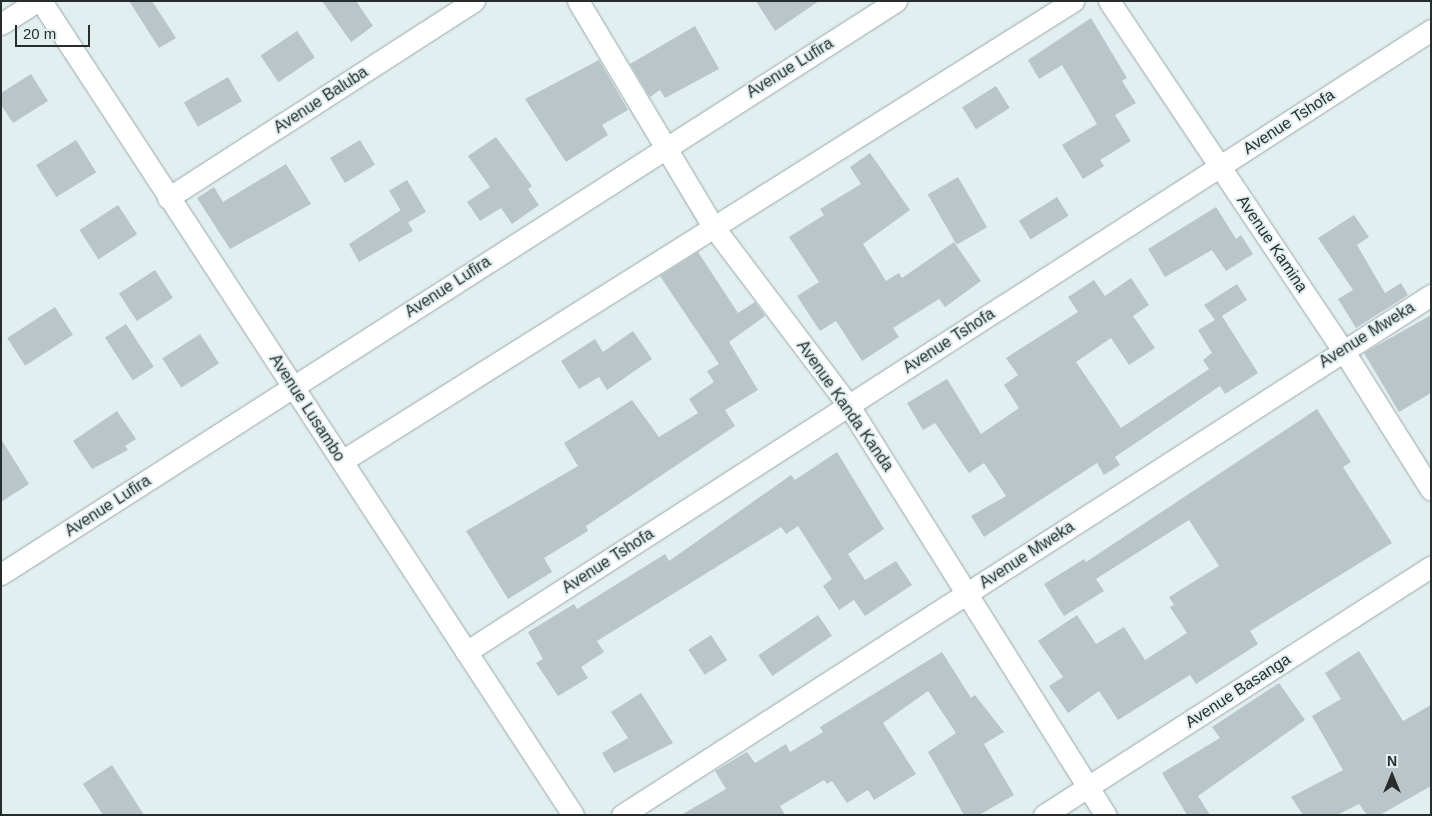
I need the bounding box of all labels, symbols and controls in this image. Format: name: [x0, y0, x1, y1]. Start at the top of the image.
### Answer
scale bar: [18, 15, 92, 47]
text: 20 m: [23, 25, 56, 42]
street label: Avenue Lufira: [743, 34, 837, 102]
street label: Avenue Baluba: [270, 62, 372, 138]
street label: Avenue Tshofa: [1240, 85, 1338, 159]
street label: Avenue Kamina: [1233, 192, 1311, 296]
street label: Avenue Lufira: [401, 252, 495, 322]
street label: Avenue Mweka: [1316, 298, 1418, 372]
street label: Avenue Tshofa: [900, 304, 998, 378]
street label: Avenue Kanda Kanda: [793, 337, 897, 475]
street label: Avenue Lusambo: [265, 351, 349, 465]
street label: Avenue Lufira: [61, 471, 155, 541]
street label: Avenue Mweka: [976, 517, 1078, 593]
street label: Avenue Tshofa: [559, 524, 657, 598]
street label: Avenue Basanga: [1182, 650, 1294, 732]
north arrow: [1367, 751, 1417, 801]
text: N: [1387, 753, 1397, 769]

